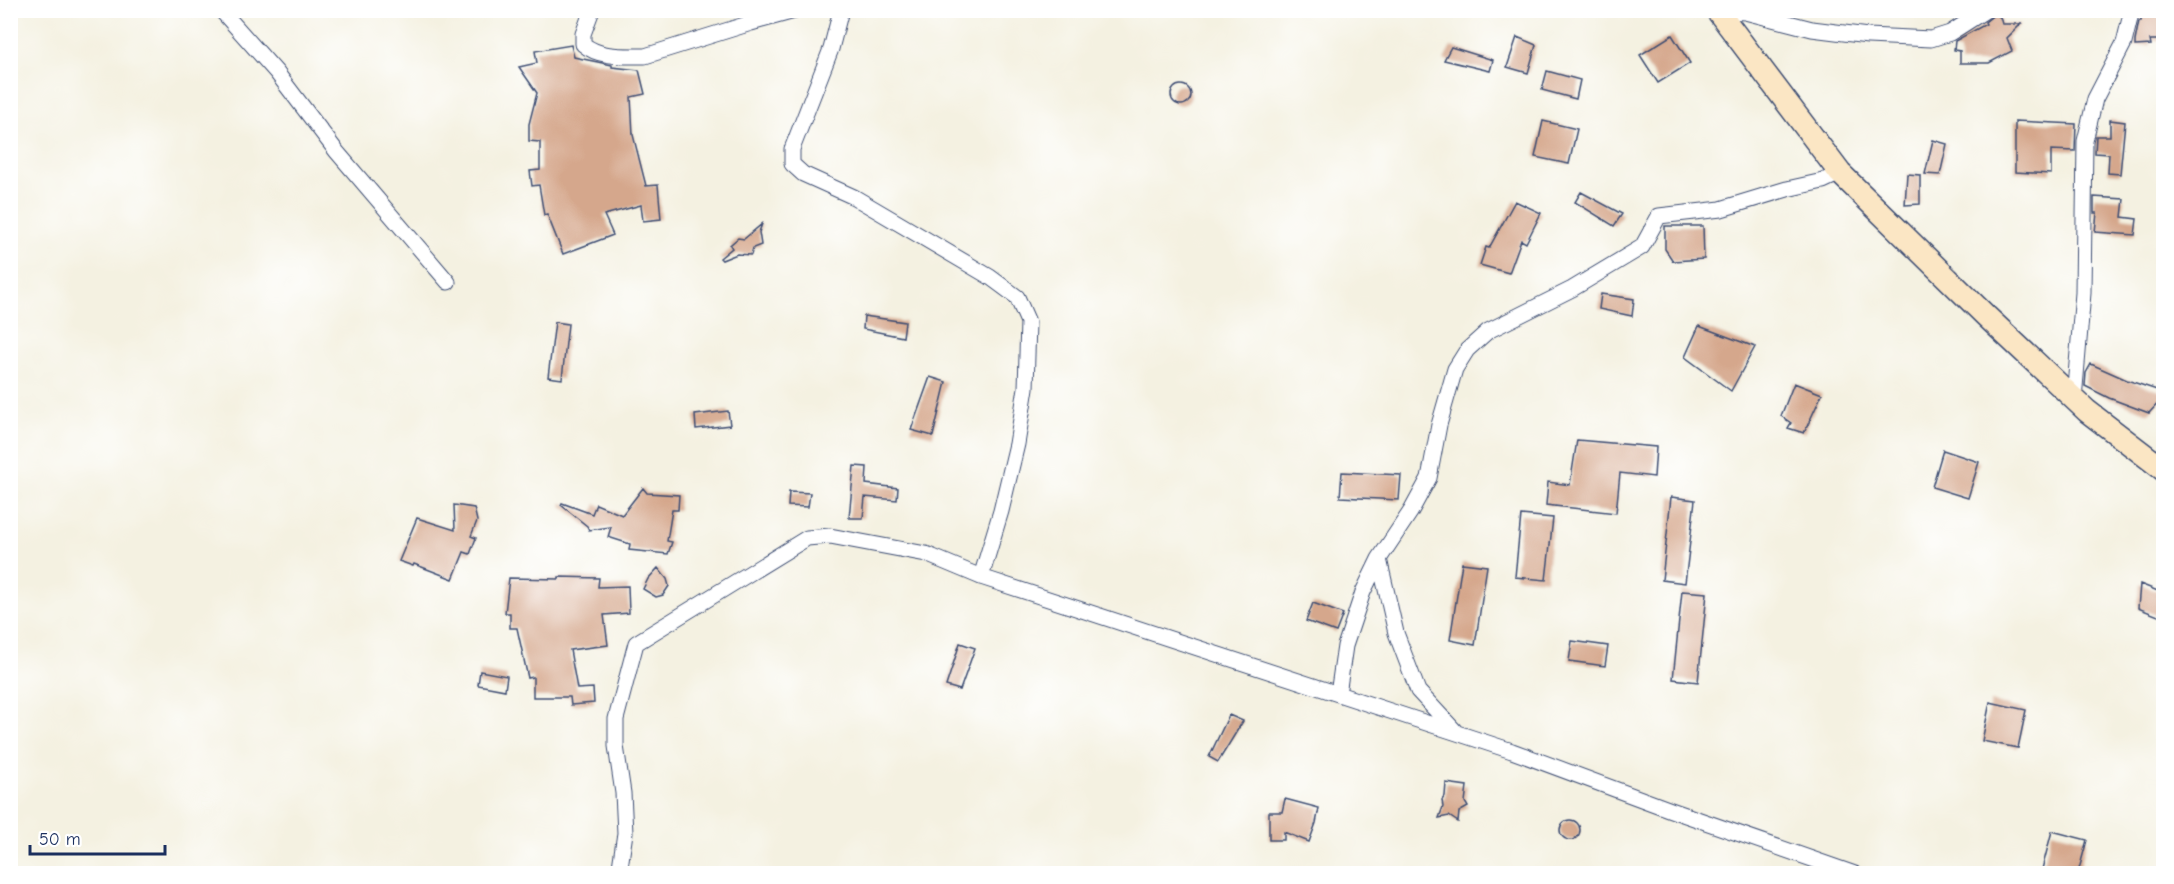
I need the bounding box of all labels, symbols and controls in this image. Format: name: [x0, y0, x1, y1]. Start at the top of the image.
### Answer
scale bar: [30, 818, 165, 856]
text: 50 m: [39, 829, 81, 850]

